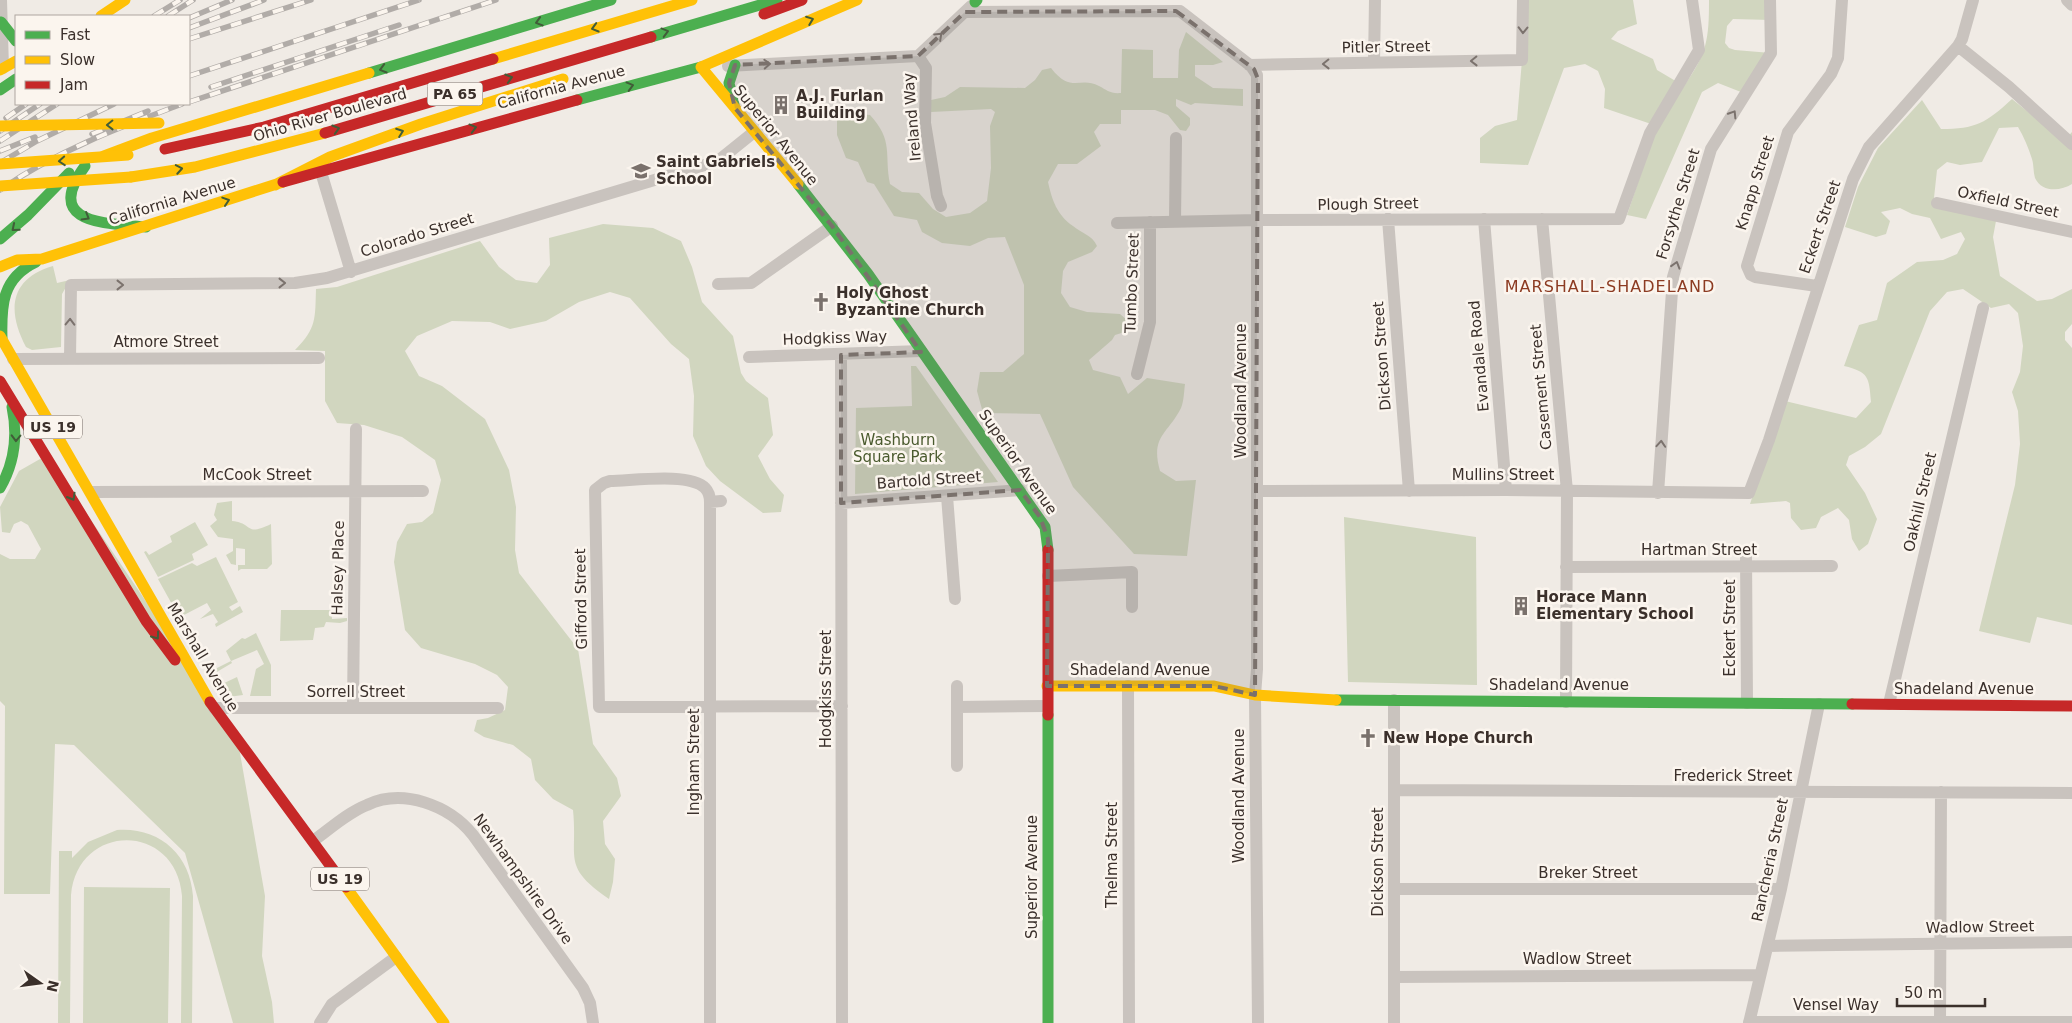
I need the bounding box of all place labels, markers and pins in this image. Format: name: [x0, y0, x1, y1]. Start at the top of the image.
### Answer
place label: A.J. Furlan Building: [796, 87, 884, 122]
building icon: A.J. Furlan Building: [770, 94, 792, 116]
place label: Saint Gabriels School: [656, 153, 775, 188]
school or university icon: Saint Gabriels School: [630, 160, 652, 182]
place label: Holy Ghost Byzantine Church: [836, 284, 984, 319]
church icon: Holy Ghost Byzantine Church: [810, 291, 832, 313]
place label: Horace Mann Elementary School: [1536, 588, 1694, 623]
building icon: Horace Mann Elementary School: [1510, 595, 1532, 617]
church icon: New Hope Church: [1357, 727, 1379, 749]
place label: New Hope Church: [1383, 729, 1533, 747]

